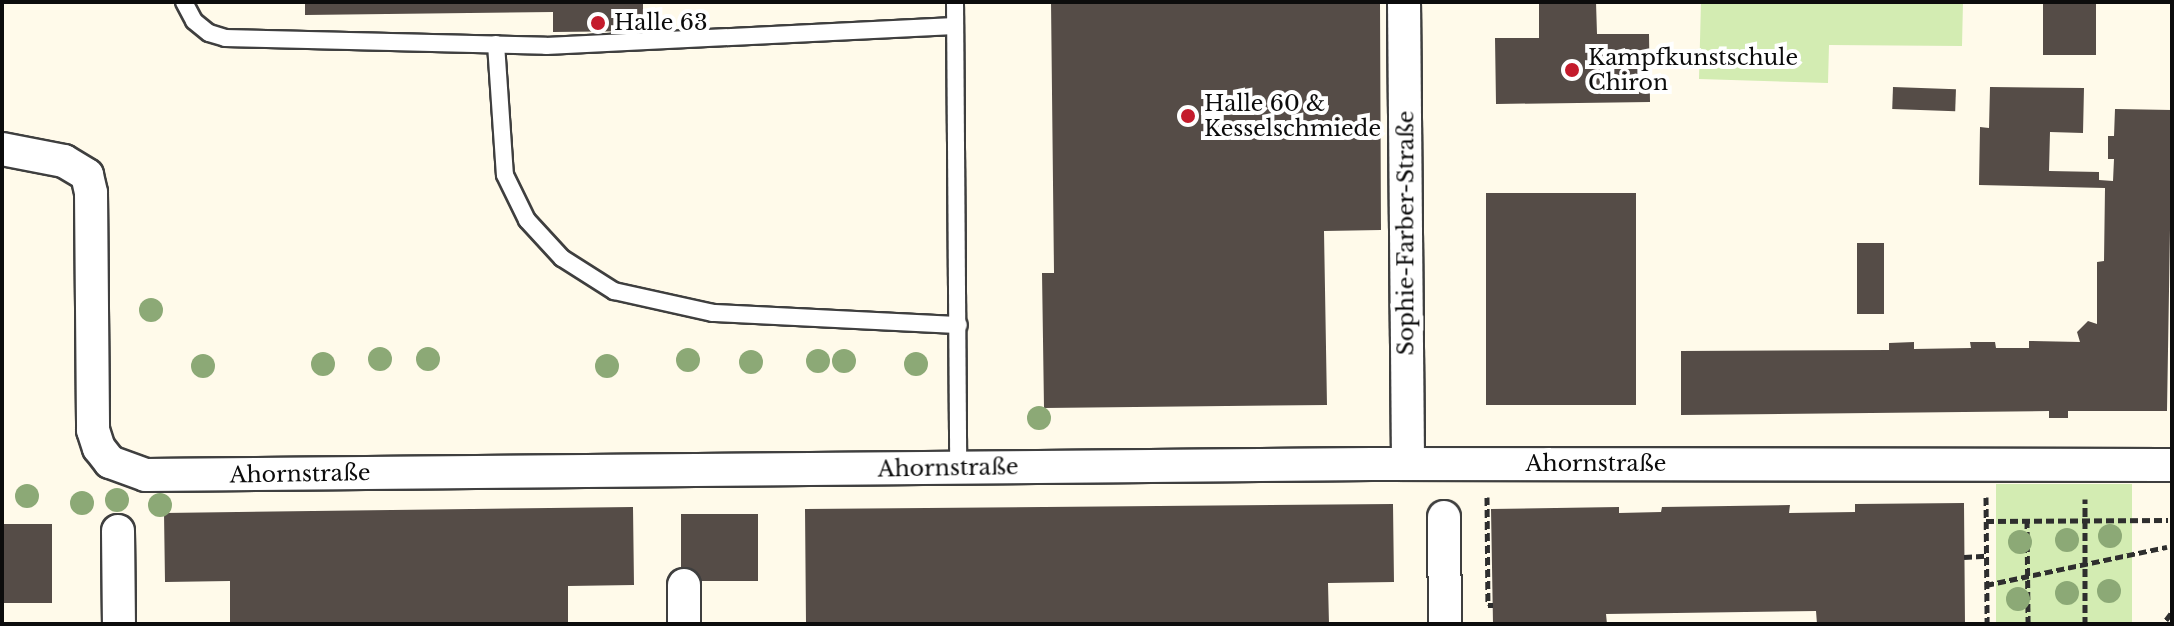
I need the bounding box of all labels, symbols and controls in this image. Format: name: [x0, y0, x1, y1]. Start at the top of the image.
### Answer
place label: Halle 63: [614, 10, 707, 36]
marker: Halle 63: [589, 14, 607, 32]
place label: Kampfkunstschule Chiron: [1588, 44, 1798, 96]
marker: Kampfkunstschule Chiron: [1563, 61, 1581, 79]
place label: Halle 60 & Kesselschmiede: [1204, 90, 1381, 142]
marker: Halle 60 & Kesselschmiede: [1179, 107, 1197, 125]
street label: Sophie-Farber-Straße: [1393, 111, 1419, 355]
street label: Ahornstraße: [1526, 451, 1666, 477]
street label: Ahornstraße: [877, 454, 1019, 482]
street label: Ahornstraße: [229, 460, 371, 488]

